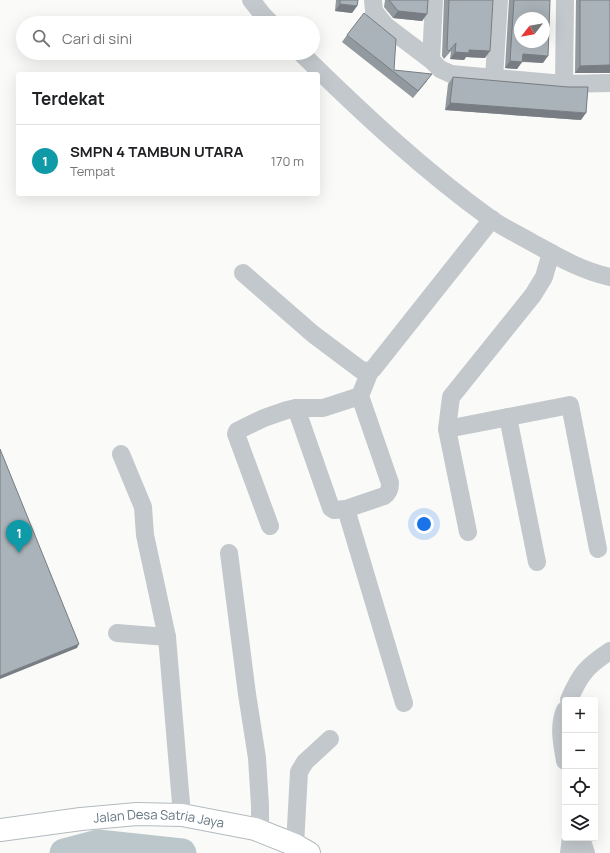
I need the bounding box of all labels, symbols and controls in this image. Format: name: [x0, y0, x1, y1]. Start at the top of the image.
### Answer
north arrow: [514, 12, 550, 48]
search box: [16, 16, 320, 60]
icon: search: [30, 27, 52, 49]
text: Cari di sini: [62, 28, 132, 49]
text: Terdekat: [32, 87, 105, 110]
text: SMPN 4 TAMBUN UTARA: [70, 141, 244, 162]
text: 1: [42, 152, 48, 170]
text: 170 m: [271, 152, 304, 170]
text: Tempat: [70, 162, 115, 180]
your location: [414, 514, 434, 534]
pin: 1: [6, 520, 32, 553]
map controls: [562, 697, 598, 841]
button: +: [562, 697, 598, 733]
button: −: [562, 733, 598, 769]
button: locate: [562, 769, 598, 805]
street label: Jalan Desa Satria Jaya: [93, 805, 226, 832]
button: layers: [562, 805, 598, 841]

